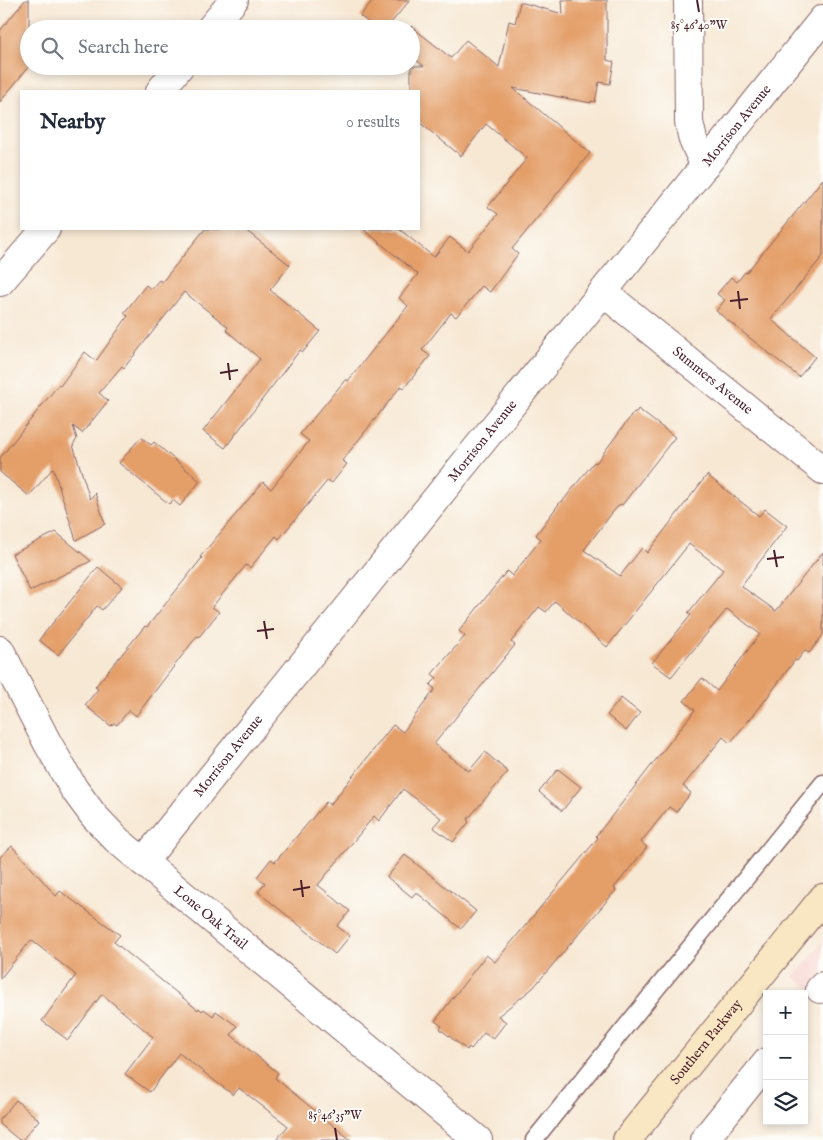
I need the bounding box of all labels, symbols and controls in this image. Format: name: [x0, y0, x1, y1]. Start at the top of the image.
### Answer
text: 85°46'40"W: [671, 18, 728, 33]
search box: [20, 20, 420, 75]
icon: search: [38, 34, 66, 62]
text: Search here: [78, 36, 169, 60]
street label: Morrison Avenue: [698, 81, 776, 170]
text: Nearby: [40, 109, 105, 136]
text: 0 results: [346, 113, 400, 133]
street label: Summers Avenue: [669, 343, 757, 419]
street label: Morrison Avenue: [444, 396, 522, 486]
street label: Morrison Avenue: [190, 711, 267, 801]
street label: Lone Oak Trail: [170, 882, 251, 954]
map controls: [763, 990, 808, 1125]
button: +: [763, 990, 808, 1035]
street label: Southern Parkway: [666, 996, 746, 1088]
button: −: [763, 1035, 808, 1080]
button: layers: [763, 1080, 808, 1125]
text: 85°46'35"W: [308, 1108, 362, 1123]

